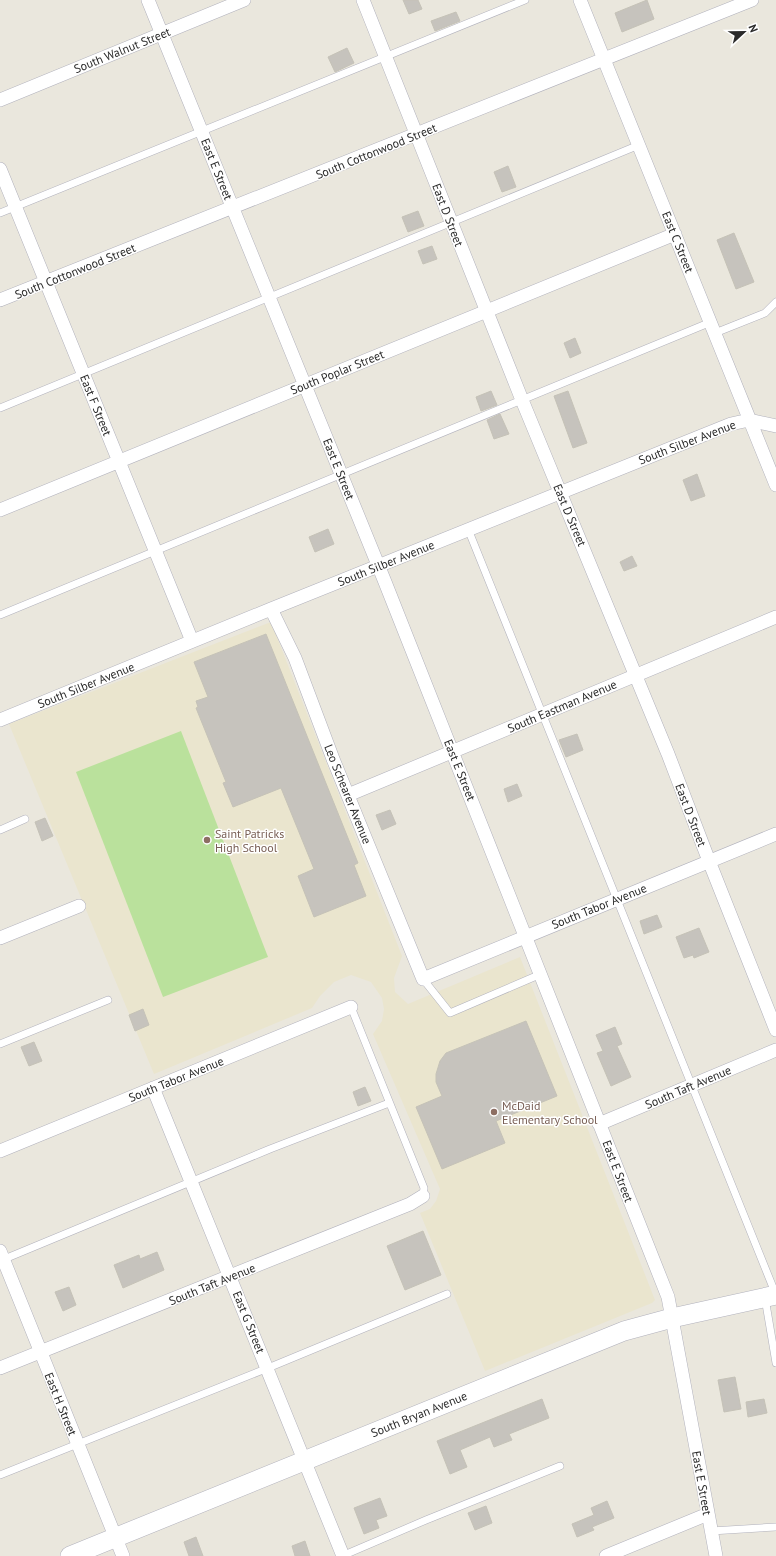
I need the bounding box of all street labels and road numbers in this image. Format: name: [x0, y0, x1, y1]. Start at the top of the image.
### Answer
street label: South Walnut Street: [72, 24, 172, 76]
street label: South Cottonwood Street: [313, 120, 439, 182]
street label: East E Street: [198, 136, 236, 202]
street label: East D Street: [429, 181, 467, 249]
street label: East C Street: [659, 209, 697, 275]
street label: South Cottonwood Street: [12, 240, 138, 302]
street label: South Poplar Street: [288, 346, 386, 398]
street label: East F Street: [77, 372, 115, 438]
street label: South Silber Avenue: [636, 417, 738, 467]
street label: East E Street: [320, 436, 358, 502]
street label: East D Street: [550, 481, 590, 549]
street label: South Silber Avenue: [335, 537, 437, 589]
street label: South Silber Avenue: [35, 659, 137, 711]
street label: South Eastman Avenue: [505, 676, 619, 736]
street label: East E Street: [441, 737, 479, 803]
street label: Leo Schearer Avenue: [321, 742, 375, 846]
street label: East D Street: [672, 781, 710, 849]
street label: South Tabor Avenue: [549, 880, 649, 932]
street label: South Tabor Avenue: [126, 1053, 226, 1105]
street label: South Taft Avenue: [643, 1062, 733, 1112]
street label: East E Street: [599, 1138, 637, 1204]
street label: South Taft Avenue: [166, 1260, 258, 1308]
street label: East G Street: [230, 1289, 268, 1355]
street label: East H Street: [42, 1370, 80, 1438]
street label: South Bryan Avenue: [369, 1388, 469, 1440]
street label: East E Street: [689, 1450, 715, 1516]

